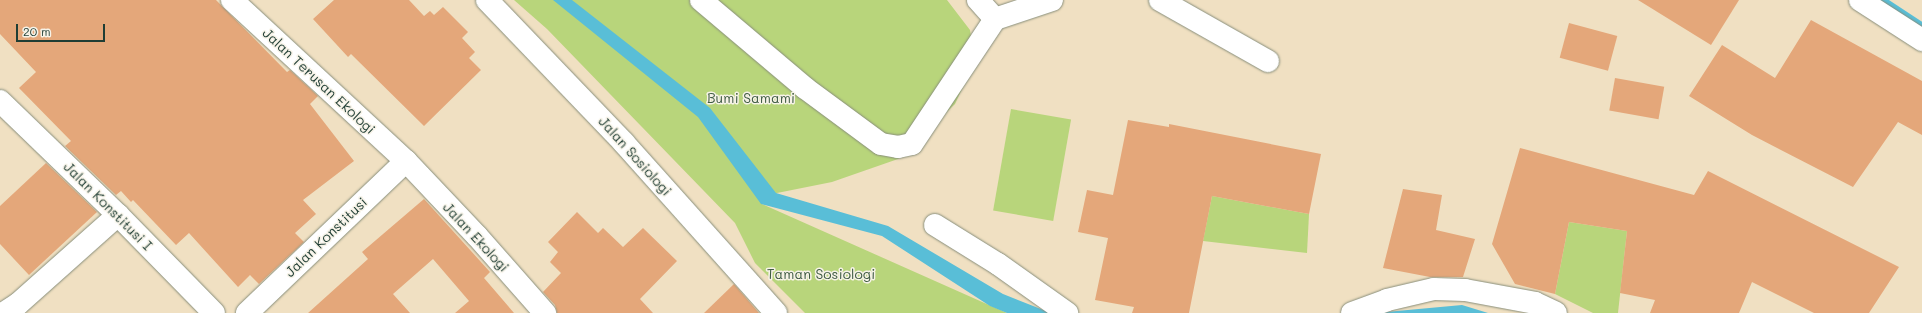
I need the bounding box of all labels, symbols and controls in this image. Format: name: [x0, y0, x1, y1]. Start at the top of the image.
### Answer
scale bar: [18, 16, 107, 42]
text: 20 m: [23, 23, 51, 39]
street label: Jalan Terusan Ekologi: [259, 24, 379, 138]
park label: Bumi Samami: [707, 90, 795, 106]
street label: Jalan Sosiologi: [595, 113, 675, 199]
street label: Jalan Konstitusi I: [60, 158, 156, 254]
street label: Jalan Konstitusi: [281, 194, 371, 280]
street label: Jalan Ekologi: [440, 199, 512, 275]
park label: Taman Sosiologi: [767, 266, 875, 282]

